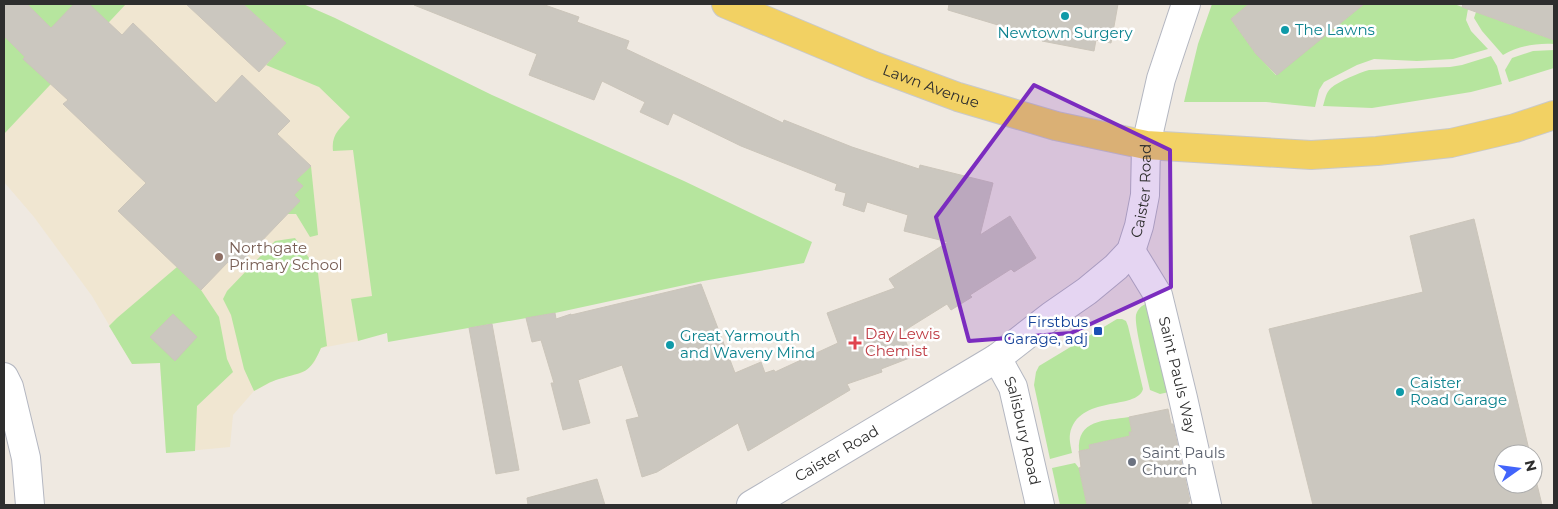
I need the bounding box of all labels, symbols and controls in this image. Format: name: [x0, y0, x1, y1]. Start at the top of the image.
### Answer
marker: Newtown Surgery: [1059, 10, 1071, 22]
place label: The Lawns: [1295, 20, 1375, 39]
place label: Newtown Surgery: [997, 23, 1133, 42]
marker: The Lawns: [1279, 24, 1291, 36]
street label: Lawn Avenue: [880, 60, 982, 112]
street label: Caister Road: [1126, 144, 1155, 240]
place label: Northgate Primary School: [229, 238, 343, 274]
marker: Northgate Primary School: [213, 251, 225, 263]
place label: Firstbus Garage, adj: [1004, 312, 1088, 348]
street label: Saint Pauls Way: [1155, 315, 1201, 436]
place label: Day Lewis Chemist: [865, 324, 940, 360]
marker: Firstbus Garage, adj: [1092, 325, 1104, 337]
place label: Great Yarmouth and Waveny Mind: [680, 326, 815, 362]
marker: Day Lewis Chemist: [849, 337, 861, 349]
marker: Great Yarmouth and Waveny Mind: [664, 339, 676, 351]
street label: Salisbury Road: [1000, 373, 1045, 487]
place label: Caister Road Garage: [1410, 373, 1507, 409]
marker: Caister Road Garage: [1394, 386, 1406, 398]
street label: Caister Road: [791, 421, 882, 486]
place label: Saint Pauls Church: [1142, 443, 1225, 479]
north arrow: [1493, 444, 1543, 494]
marker: Saint Pauls Church: [1126, 456, 1138, 468]
text: N: [1521, 458, 1541, 474]

